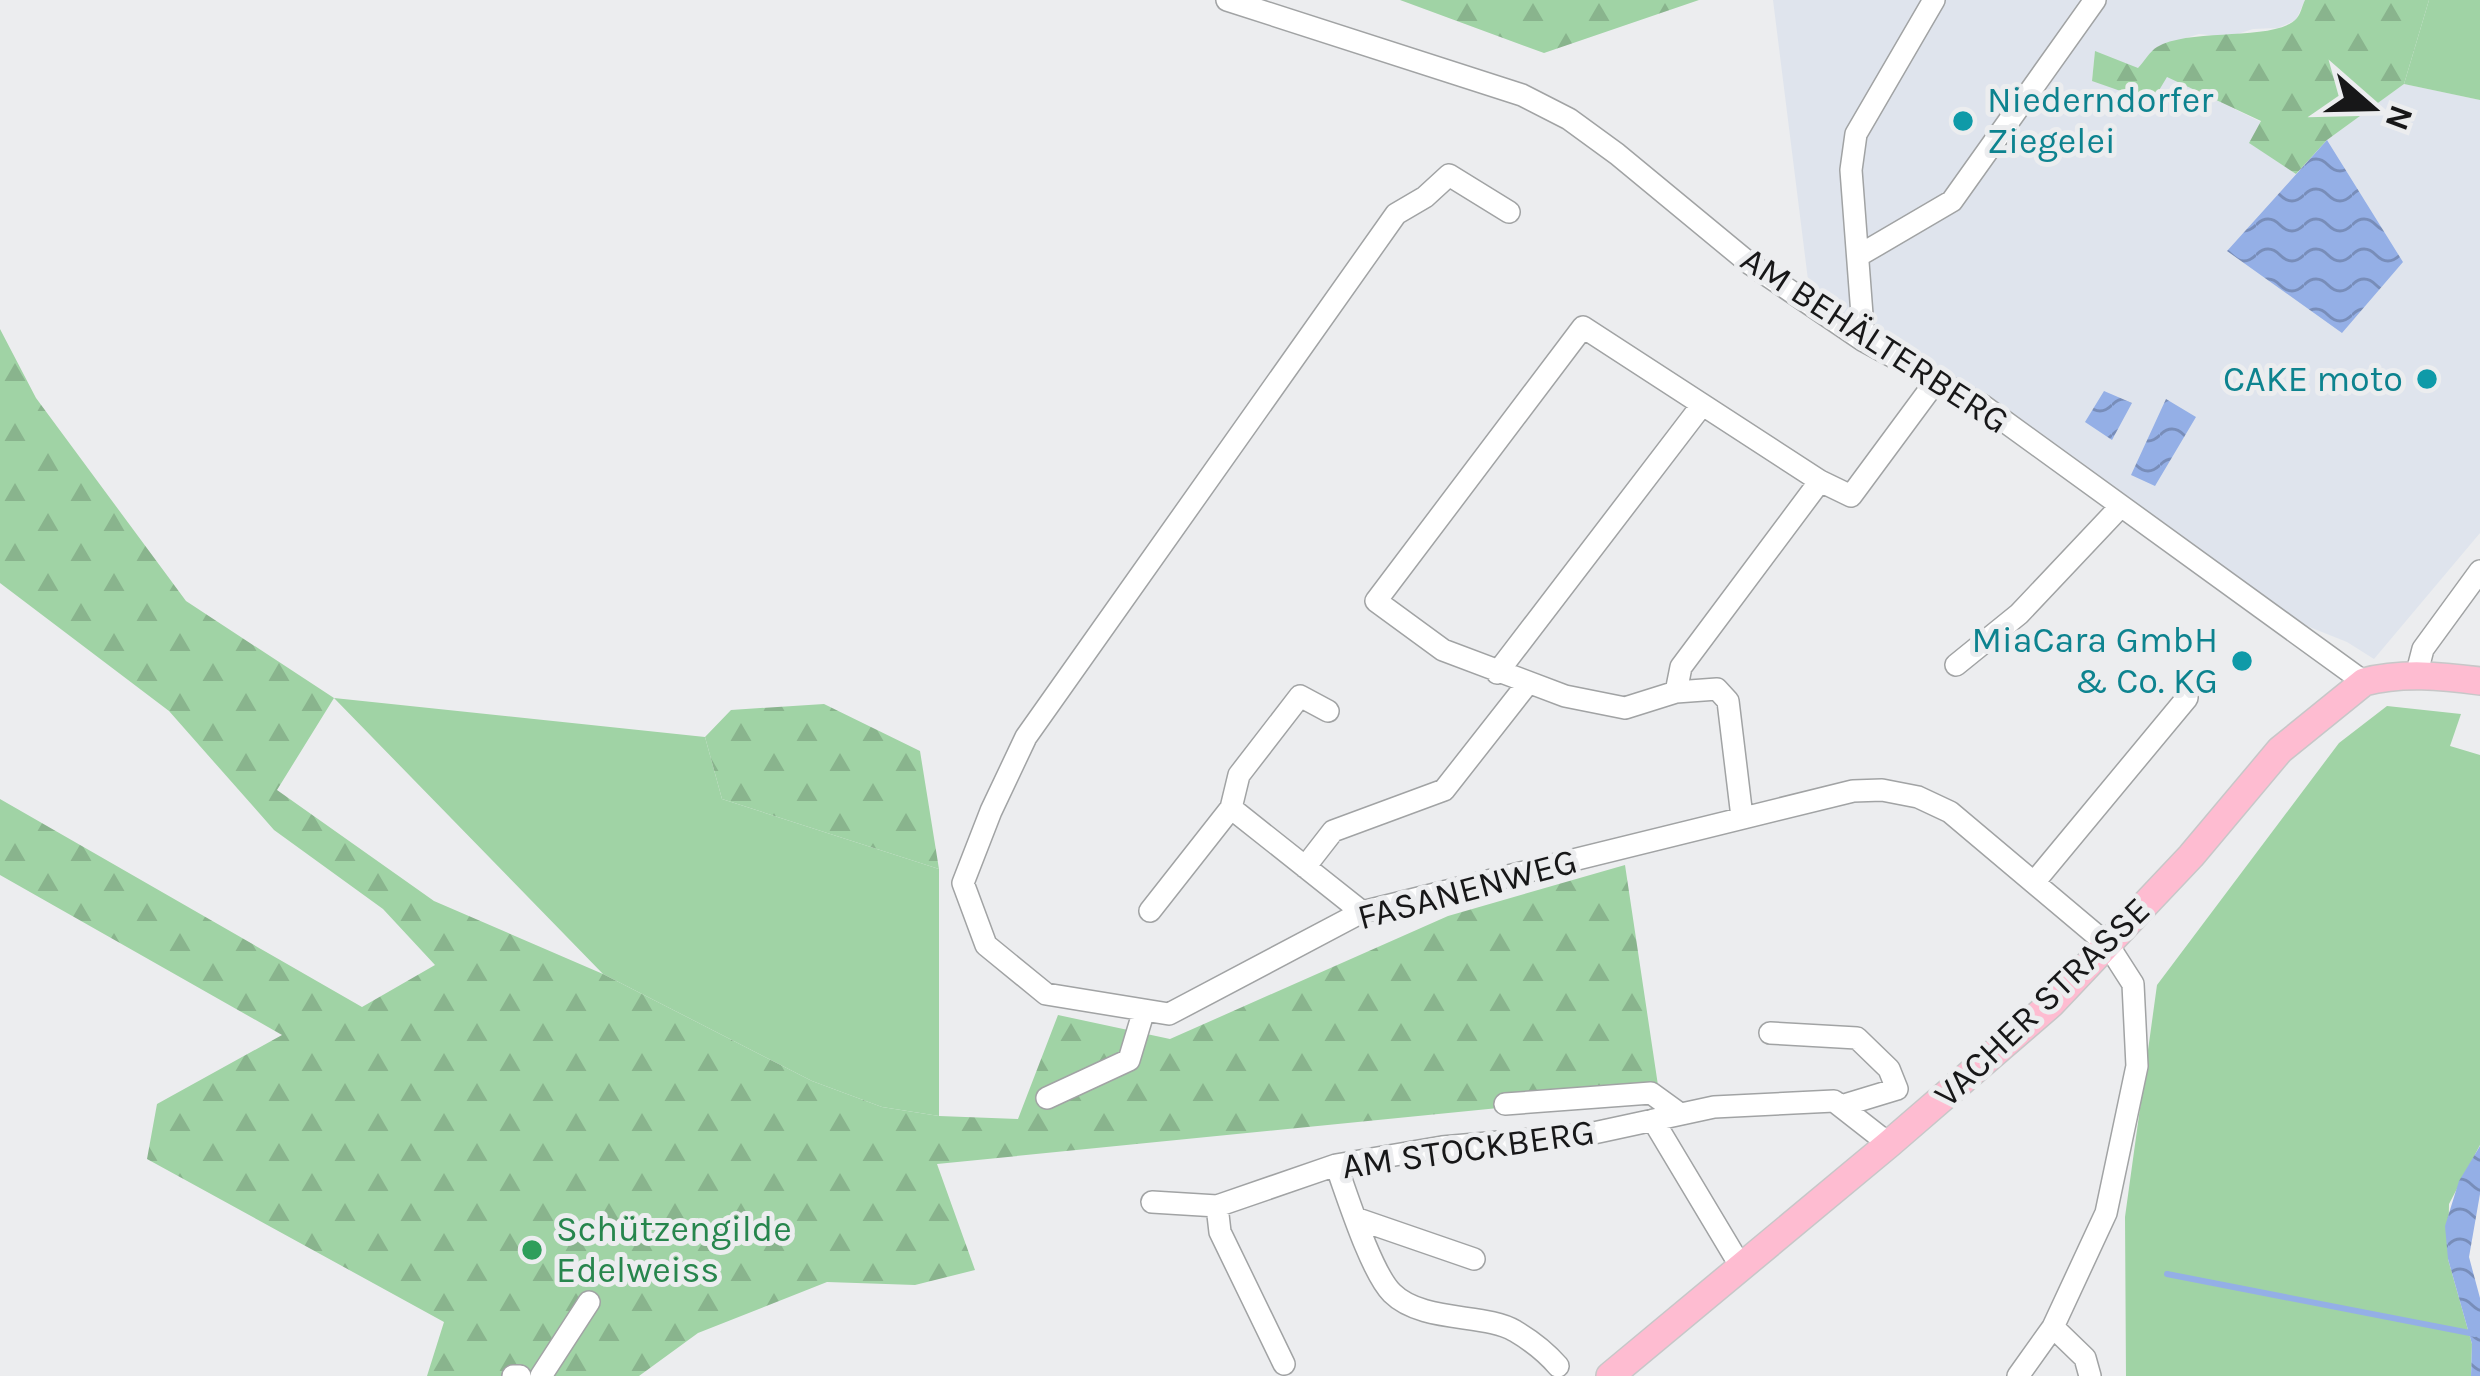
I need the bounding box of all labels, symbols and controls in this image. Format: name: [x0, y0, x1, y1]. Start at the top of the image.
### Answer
north arrow: [2312, 48, 2432, 168]
place label: Niederndorfer Ziegelei: [1987, 79, 2214, 162]
text: N: [2377, 100, 2421, 136]
marker: Niederndorfer Ziegelei: [1950, 108, 1976, 134]
street label: AM BEHÄLTERBERG: [1733, 238, 2017, 442]
place label: CAKE moto: [2223, 358, 2403, 400]
marker: CAKE moto: [2414, 366, 2440, 392]
place label: MiaCara GmbH & Co. KG: [1971, 619, 2218, 702]
marker: MiaCara GmbH & Co. KG: [2229, 648, 2255, 674]
street label: FASANENWEG: [1353, 840, 1581, 938]
street label: VACHER STRASSE: [1926, 889, 2158, 1115]
street label: AM STOCKBERG: [1339, 1110, 1597, 1188]
place label: Schützengilde Edelweiss: [556, 1208, 792, 1291]
marker: Schützengilde Edelweiss: [519, 1237, 545, 1263]

